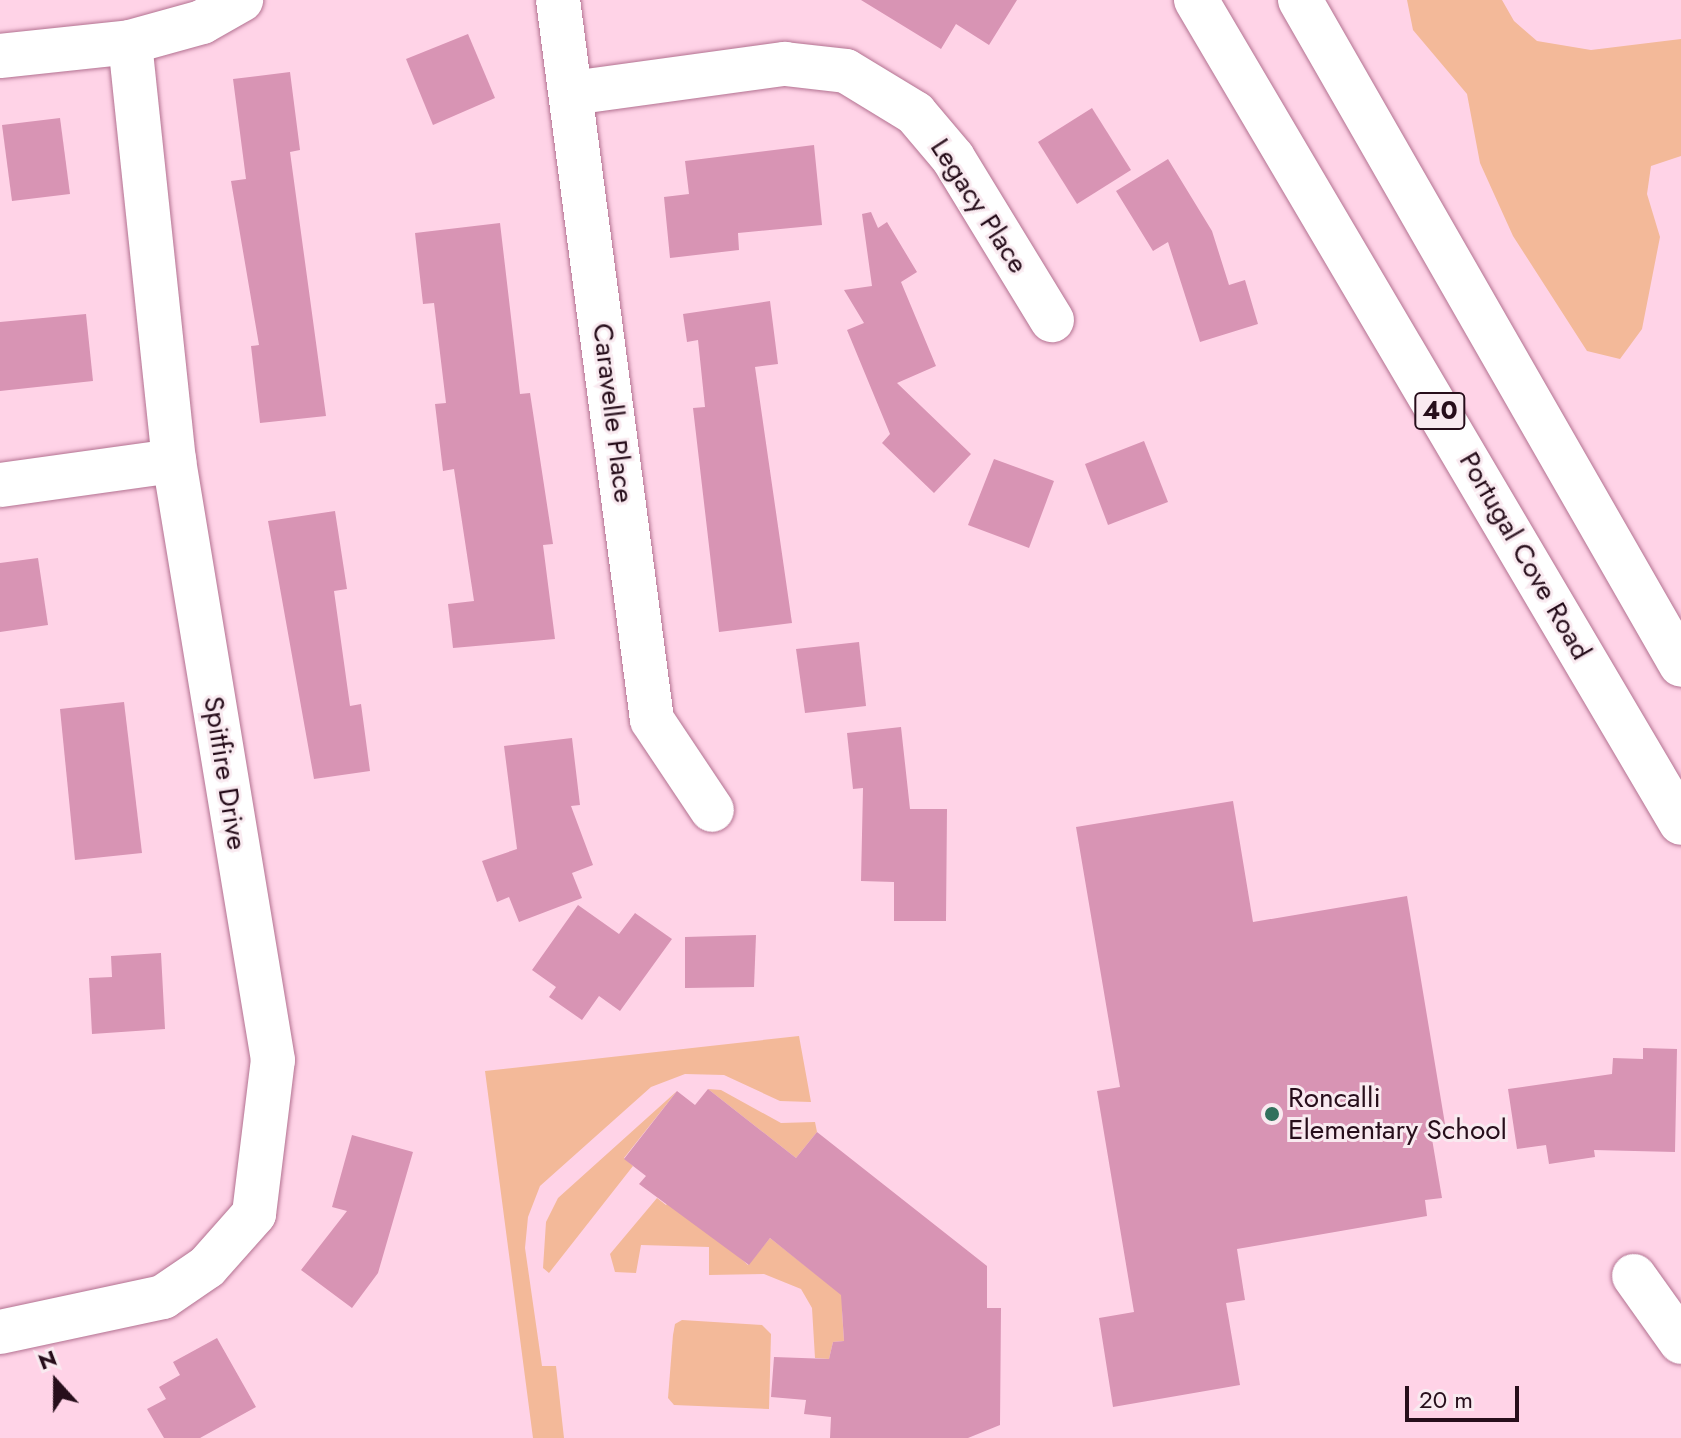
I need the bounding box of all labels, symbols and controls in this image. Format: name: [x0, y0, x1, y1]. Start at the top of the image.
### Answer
street label: Legacy Place: [923, 132, 1035, 280]
street label: Caravelle Place: [585, 321, 641, 505]
road number: 40: [1414, 389, 1466, 433]
street label: Portugal Cove Road: [1452, 446, 1598, 666]
street label: Spitfire Drive: [196, 694, 254, 852]
place label: Roncalli Elementary School: [1288, 1081, 1507, 1147]
marker: Roncalli Elementary School: [1263, 1105, 1281, 1123]
north arrow: [16, 1342, 96, 1422]
text: N: [34, 1342, 61, 1378]
scale bar: [1409, 1370, 1523, 1420]
text: 20 m: [1419, 1382, 1473, 1417]

